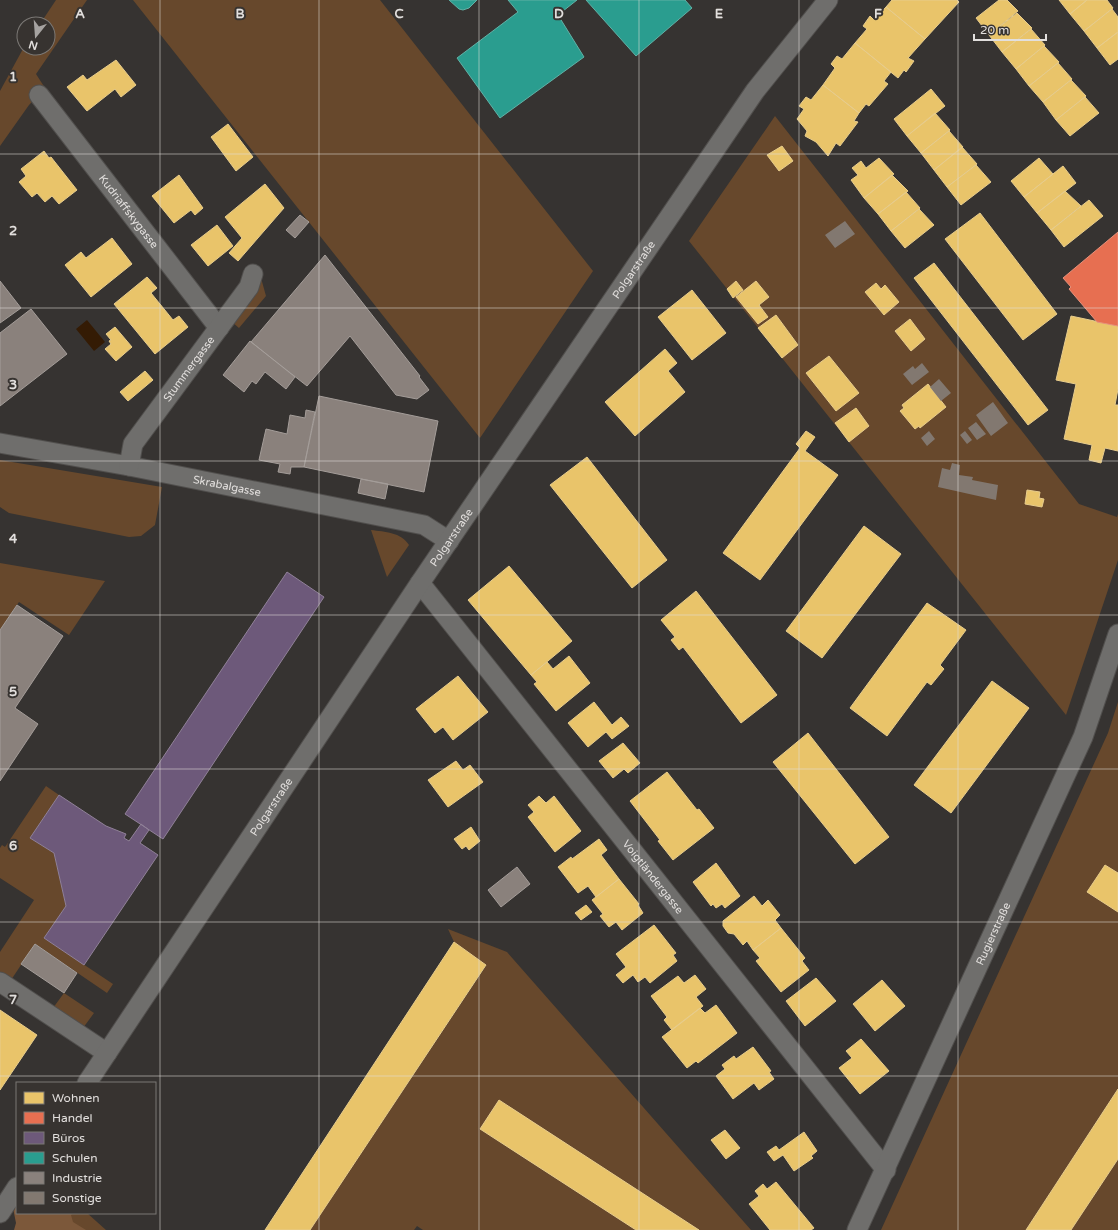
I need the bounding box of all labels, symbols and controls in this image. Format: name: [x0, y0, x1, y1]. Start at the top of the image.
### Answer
text: A: [75, 6, 85, 22]
text: B: [235, 6, 245, 22]
text: C: [394, 6, 404, 22]
text: D: [554, 6, 564, 22]
text: E: [715, 6, 723, 22]
text: F: [874, 6, 882, 22]
north arrow: [16, 16, 56, 56]
scale bar: [974, 16, 1046, 42]
text: 20 m: [980, 23, 1009, 37]
text: N: [27, 38, 39, 53]
text: 1: [9, 69, 17, 85]
street label: Kudriaffskygasse: [96, 172, 161, 251]
text: 2: [9, 223, 17, 239]
street label: Polgarstraße: [609, 238, 658, 301]
street label: Stummergasse: [160, 333, 217, 404]
text: 3: [9, 377, 17, 393]
street label: Skrabalgasse: [192, 472, 262, 499]
street label: Polgarstraße: [427, 506, 475, 569]
text: 4: [9, 531, 18, 547]
text: 5: [9, 684, 17, 700]
street label: Polgarstraße: [247, 775, 295, 838]
street label: Voigtländergasse: [620, 837, 686, 916]
text: 6: [9, 838, 17, 854]
street label: Rugierstraße: [973, 900, 1013, 967]
text: 7: [9, 992, 17, 1008]
legend: [16, 1082, 156, 1214]
text: Wohnen: [52, 1091, 100, 1105]
text: Handel: [52, 1111, 92, 1125]
text: Büros: [52, 1131, 85, 1145]
text: Schulen: [52, 1151, 97, 1165]
text: Industrie: [52, 1171, 102, 1185]
text: Sonstige: [52, 1191, 102, 1205]

